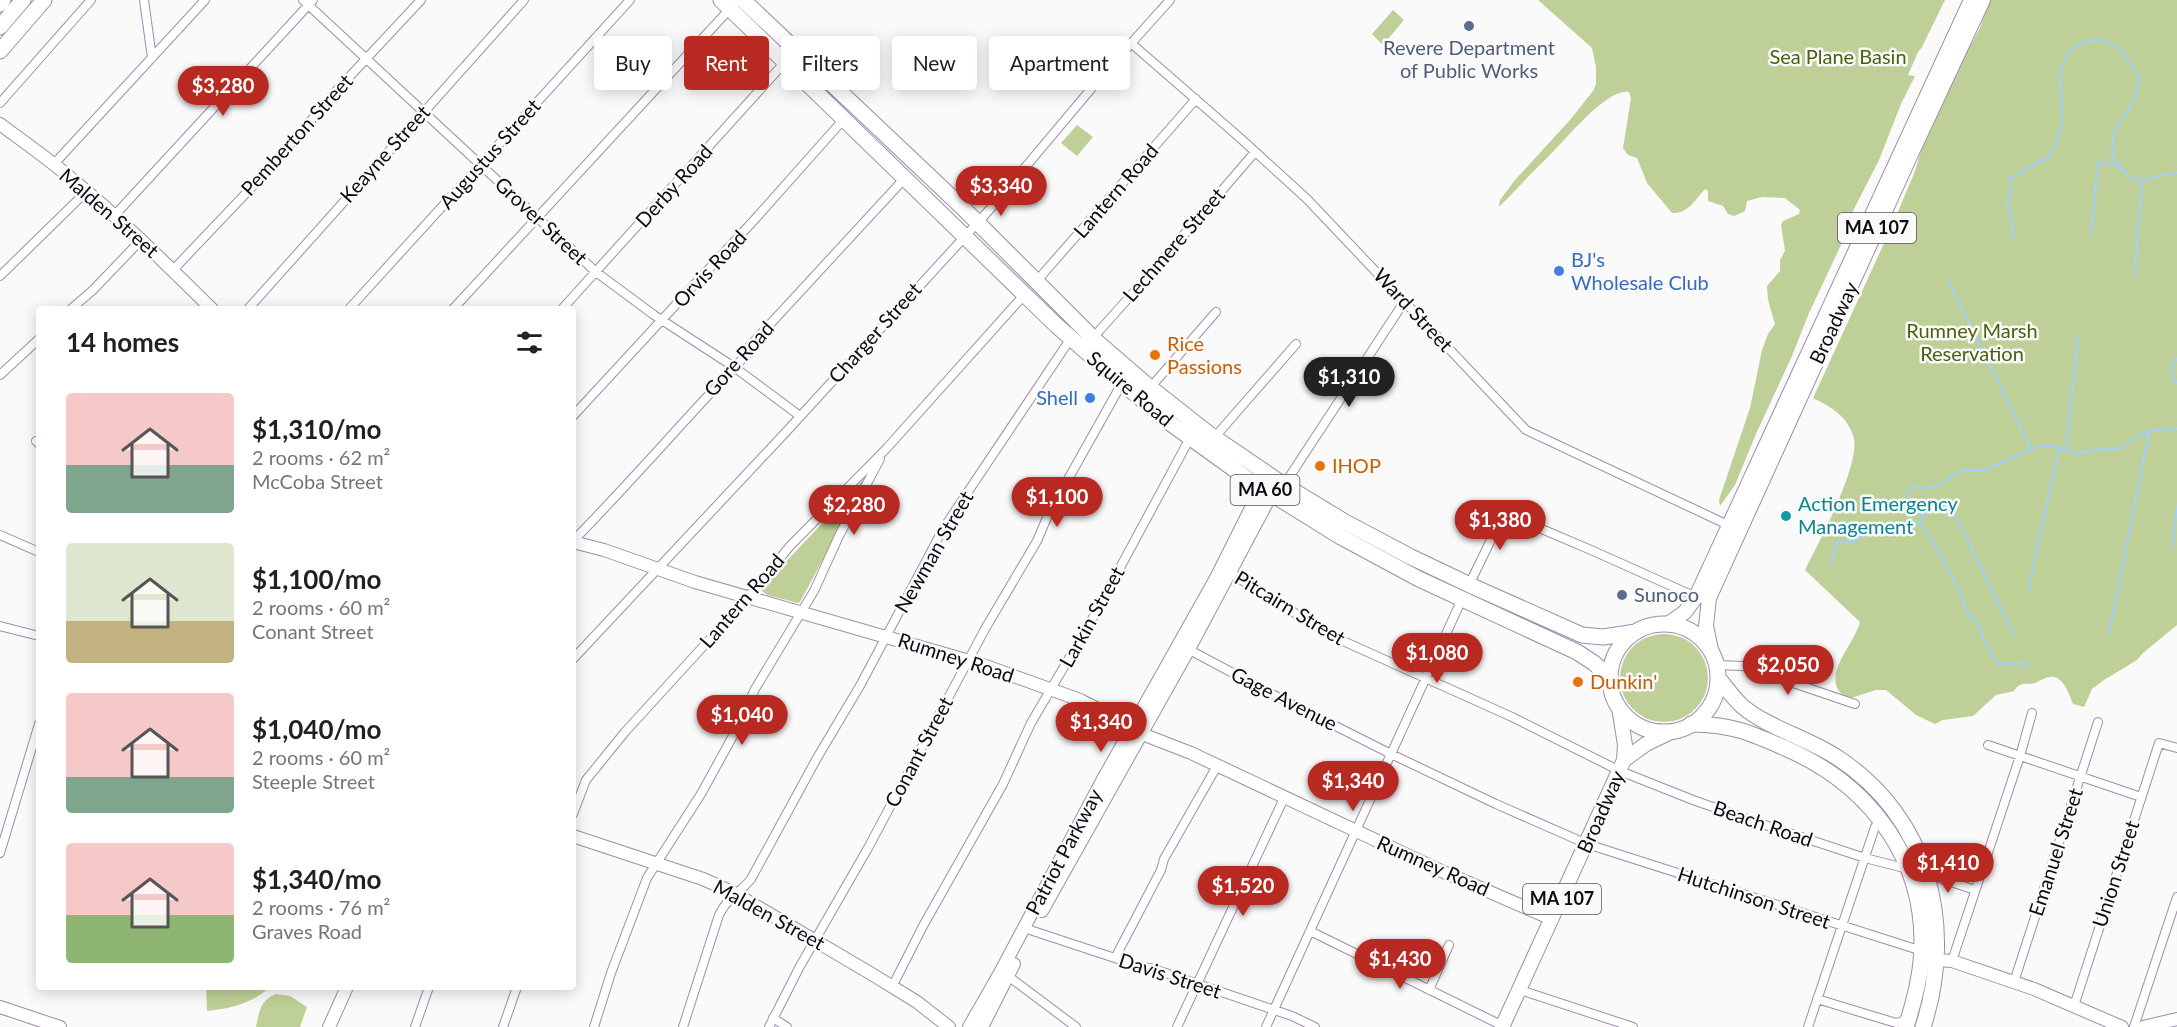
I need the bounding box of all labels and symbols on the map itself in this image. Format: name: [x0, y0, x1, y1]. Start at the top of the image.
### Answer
marker: Revere Department of Public Works: [1462, 19, 1476, 33]
place label: Revere Department of Public Works: [1383, 35, 1555, 82]
park label: Sea Plane Basin: [1769, 44, 1907, 68]
pin: $3,280: [174, 66, 272, 117]
street label: Pemberton Street: [236, 69, 357, 200]
street label: Augustus Street: [434, 93, 545, 213]
street label: Keayne Street: [334, 100, 434, 207]
street label: Lantern Road: [1068, 138, 1163, 242]
street label: Derby Road: [630, 139, 717, 232]
street label: Malden Street: [55, 163, 164, 262]
pin: $3,340: [952, 166, 1050, 217]
street label: Grover Street: [490, 171, 593, 269]
street label: Lechmere Street: [1117, 182, 1229, 306]
road number: MA 107: [1838, 213, 1916, 243]
street label: Orvis Road: [668, 225, 751, 312]
place label: BJ's Wholesale Club: [1571, 247, 1709, 294]
street label: Ward Street: [1369, 263, 1458, 356]
marker: BJ's Wholesale Club: [1552, 264, 1566, 278]
street label: Charger Street: [823, 277, 926, 388]
street label: Broadway: [1804, 277, 1863, 367]
street label: Gore Road: [698, 316, 778, 401]
park label: Rumney Marsh Reservation: [1906, 318, 2038, 365]
place label: Rice Passions: [1167, 331, 1242, 378]
street label: Squire Road: [1083, 345, 1179, 431]
marker: Rice Passions: [1148, 348, 1162, 362]
pin: $1,310: [1300, 357, 1398, 408]
place label: Shell: [1036, 385, 1078, 409]
marker: Shell: [1083, 391, 1097, 405]
place label: IHOP: [1332, 453, 1381, 477]
marker: IHOP: [1313, 459, 1327, 473]
road number: MA 60: [1230, 475, 1300, 505]
pin: $1,100: [1008, 477, 1106, 528]
pin: $2,280: [805, 485, 903, 536]
street label: Newman Street: [889, 486, 978, 617]
place label: Action Emergency Management: [1798, 491, 1959, 538]
pin: $1,380: [1451, 500, 1549, 551]
marker: Action Emergency Management: [1779, 509, 1793, 523]
street label: Lantern Road: [694, 548, 789, 652]
street label: Larkin Street: [1054, 562, 1129, 671]
street label: Pitcairn Street: [1231, 565, 1350, 649]
place label: Sunoco: [1634, 582, 1699, 606]
marker: Sunoco: [1615, 588, 1629, 602]
street label: Rumney Road: [895, 627, 1017, 687]
pin: $1,080: [1388, 633, 1486, 684]
pin: $2,050: [1739, 645, 1837, 696]
street label: Gage Avenue: [1227, 661, 1342, 735]
place label: Dunkin': [1590, 669, 1657, 693]
marker: Dunkin': [1571, 675, 1585, 689]
street label: Conant Street: [879, 692, 957, 811]
pin: $1,040: [693, 695, 791, 746]
pin: $1,340: [1052, 702, 1150, 753]
pin: $1,340: [1304, 761, 1402, 812]
street label: Broadway: [1571, 766, 1629, 857]
street label: Patriot Parkway: [1020, 784, 1107, 918]
street label: Emanuel Street: [2023, 785, 2087, 919]
street label: Beach Road: [1710, 795, 1816, 851]
street label: Union Street: [2087, 817, 2144, 930]
street label: Rumney Road: [1373, 830, 1493, 901]
pin: $1,410: [1899, 843, 1997, 894]
street label: Hutchinson Street: [1675, 861, 1834, 933]
pin: $1,520: [1194, 866, 1292, 917]
street label: Malden Street: [710, 874, 829, 955]
road number: MA 107: [1523, 884, 1601, 914]
pin: $1,430: [1351, 939, 1449, 990]
street label: Davis Street: [1116, 947, 1225, 1003]

